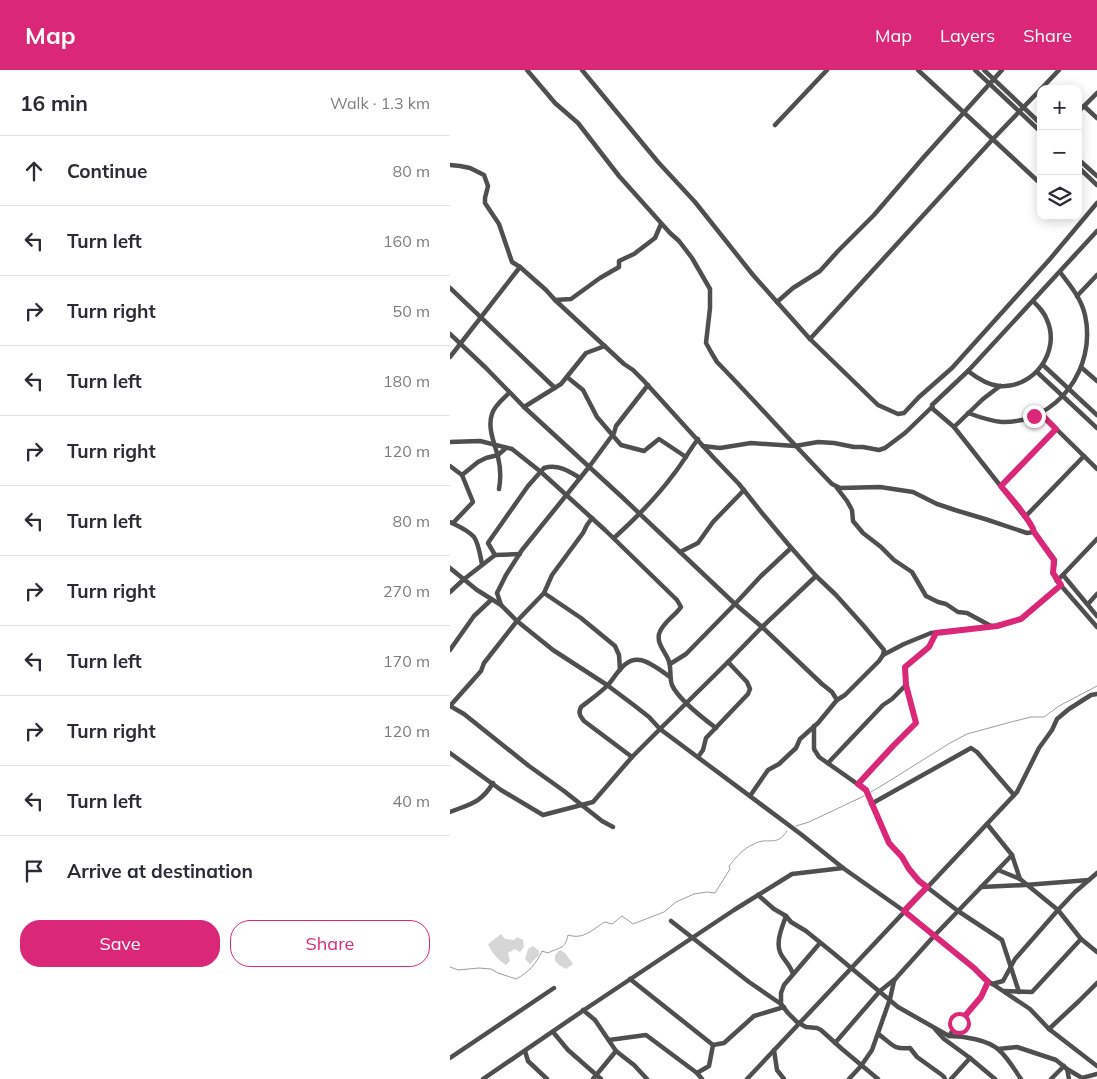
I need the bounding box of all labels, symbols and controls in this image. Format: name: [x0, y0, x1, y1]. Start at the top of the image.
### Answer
text: Map: [25, 20, 76, 50]
text: Map: [875, 24, 912, 47]
text: Layers: [940, 24, 995, 47]
text: Share: [1023, 24, 1072, 47]
map controls: [1037, 85, 1082, 220]
button: +: [1037, 85, 1082, 130]
text: 16 min: [20, 90, 88, 116]
text: Walk · 1.3 km: [330, 93, 430, 113]
button: −: [1037, 130, 1082, 175]
icon: ahead: [20, 157, 48, 185]
text: Continue: [67, 159, 147, 183]
text: 80 m: [393, 161, 430, 181]
button: layers: [1037, 175, 1082, 220]
icon: left: [20, 227, 48, 255]
text: Turn left: [67, 229, 142, 253]
text: 160 m: [383, 231, 430, 251]
icon: right: [20, 297, 48, 325]
text: Turn right: [67, 299, 156, 323]
text: 50 m: [393, 301, 430, 321]
icon: left: [20, 367, 48, 395]
text: Turn left: [67, 369, 142, 393]
text: 180 m: [383, 371, 430, 391]
route end: [1023, 405, 1046, 428]
icon: right: [20, 437, 48, 465]
text: Turn right: [67, 439, 156, 463]
text: 120 m: [383, 441, 430, 461]
icon: left: [20, 507, 48, 535]
text: Turn left: [67, 509, 142, 533]
text: 80 m: [393, 511, 430, 531]
icon: right: [20, 577, 48, 605]
text: Turn right: [67, 579, 156, 603]
text: 270 m: [383, 581, 430, 601]
icon: left: [20, 647, 48, 675]
text: Turn left: [67, 649, 142, 673]
text: 170 m: [383, 651, 430, 671]
icon: right: [20, 717, 48, 745]
text: Turn right: [67, 719, 156, 743]
text: 120 m: [383, 721, 430, 741]
icon: left: [20, 787, 48, 815]
text: Turn left: [67, 789, 142, 813]
text: 40 m: [393, 791, 430, 811]
icon: arrive: [20, 857, 48, 885]
text: Arrive at destination: [67, 859, 253, 883]
button: Save: [20, 920, 220, 967]
button: Share: [230, 920, 430, 967]
route start: [948, 1012, 971, 1035]

